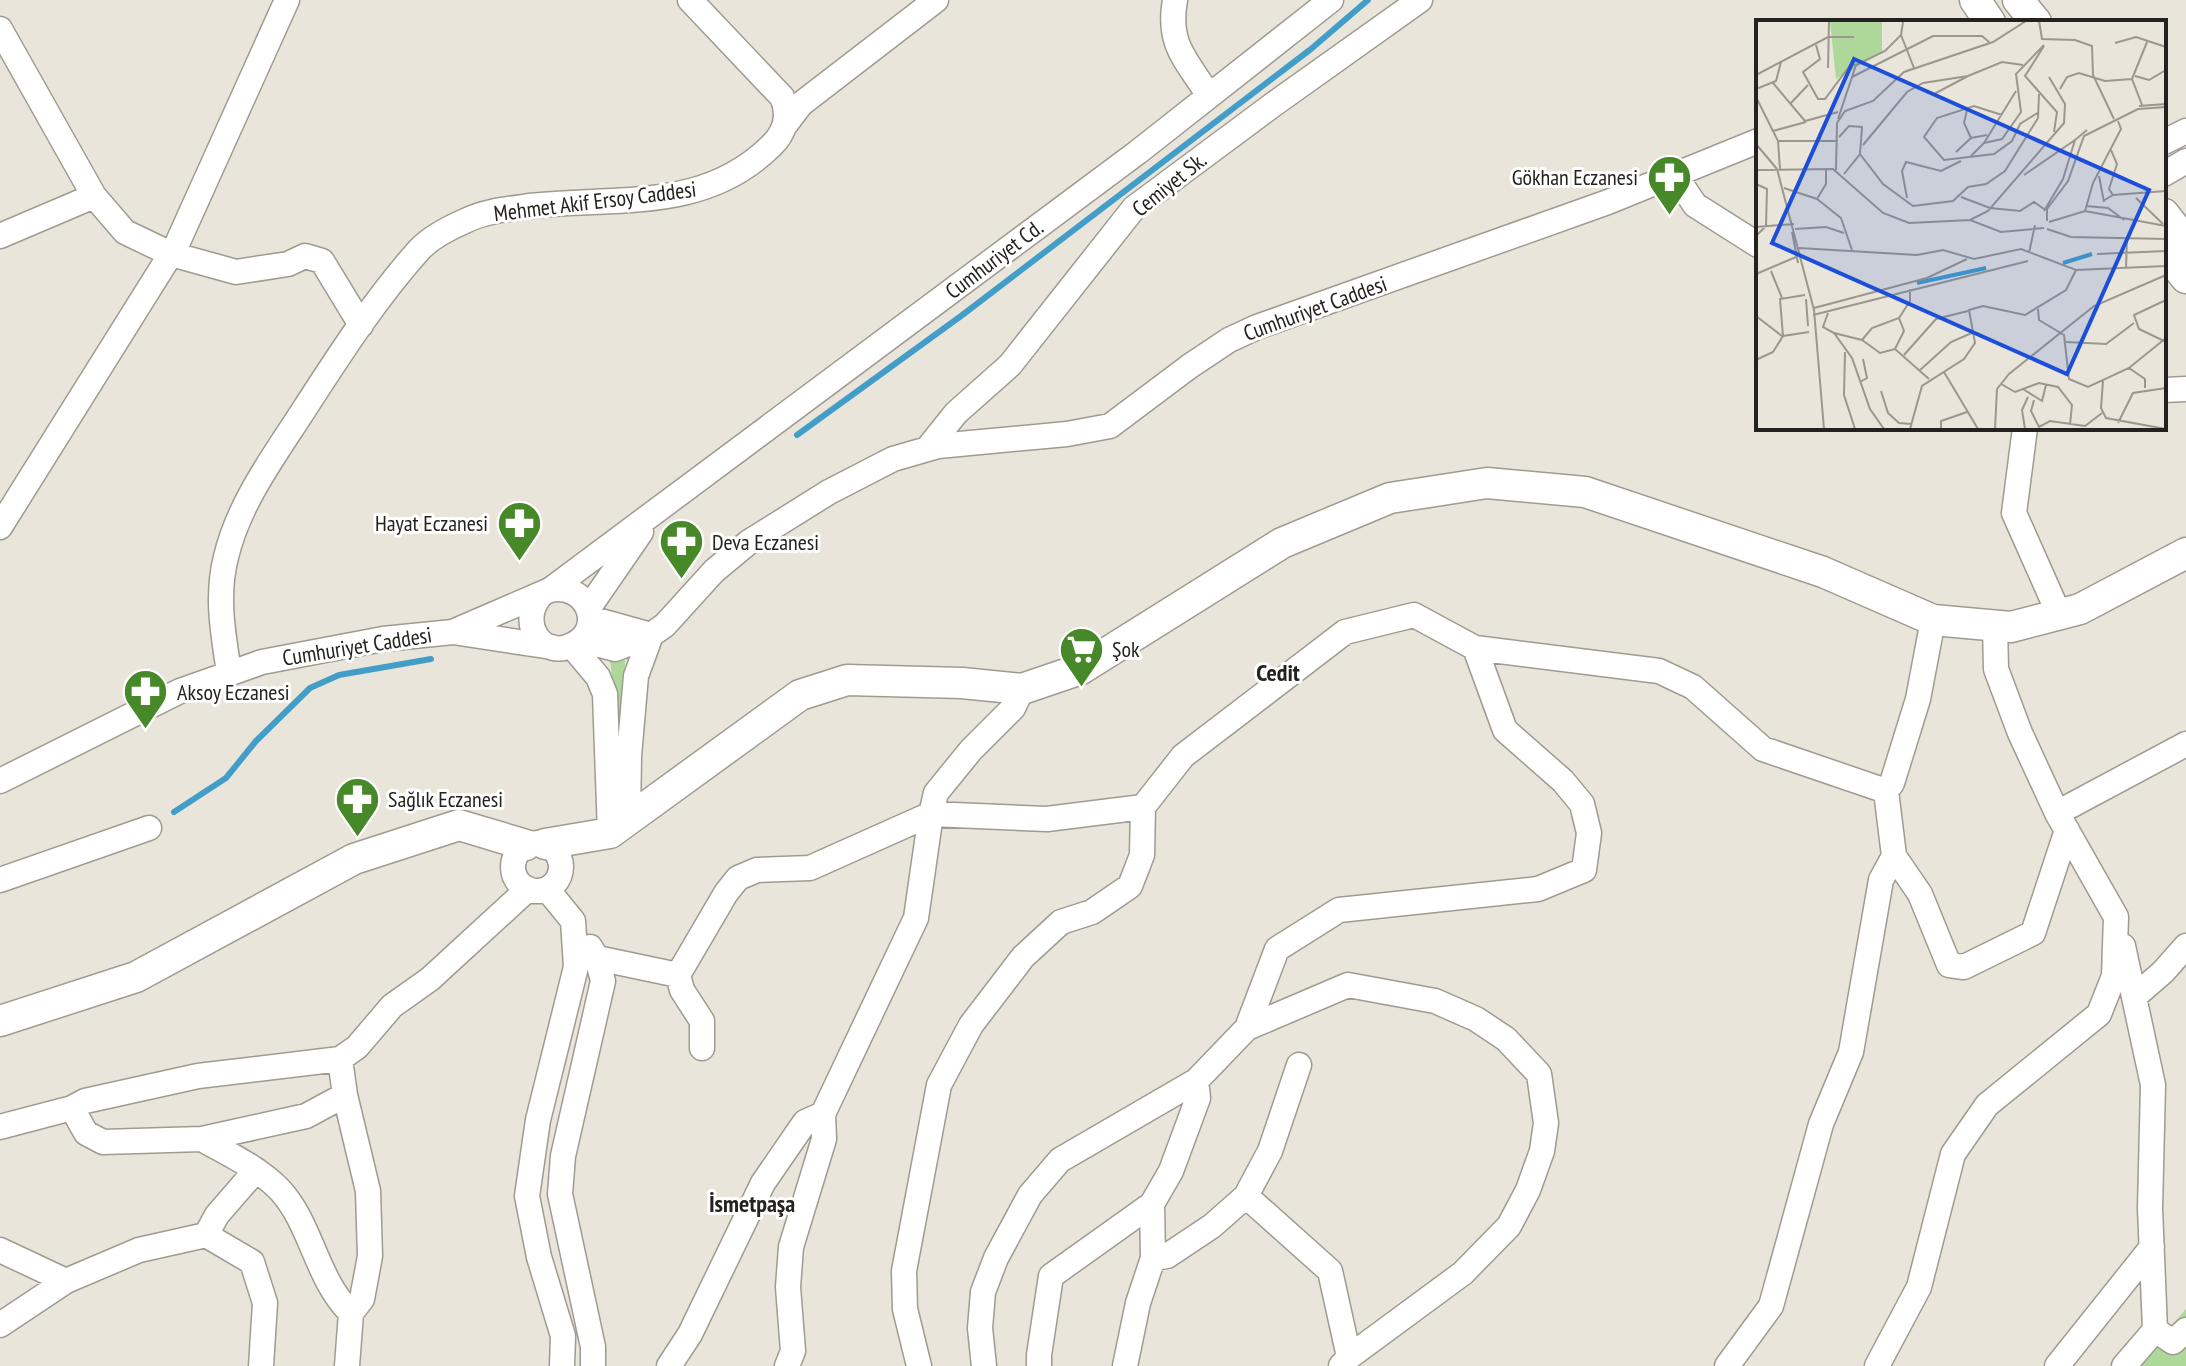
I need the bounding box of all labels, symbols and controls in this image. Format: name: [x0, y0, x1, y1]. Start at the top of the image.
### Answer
inset map: [1756, 20, 2166, 430]
street label: Cemiyet Sk.: [1126, 146, 1212, 222]
pharmacy icon: Gökhan Eczanesi: [1645, 153, 1693, 216]
place label: Gökhan Eczanesi: [1512, 163, 1638, 191]
street label: Mehmet Akif Ersoy Caddesi: [492, 175, 698, 227]
street label: Cumhuriyet Cd.: [940, 213, 1049, 305]
street label: Cumhuriyet Caddesi: [1239, 269, 1391, 347]
pharmacy icon: Hayat Eczanesi: [495, 499, 543, 562]
place label: Hayat Eczanesi: [375, 509, 488, 537]
pharmacy icon: Deva Eczanesi: [657, 518, 705, 581]
place label: Deva Eczanesi: [712, 528, 819, 556]
street label: Cumhuriyet Caddesi: [280, 620, 434, 672]
supermarket icon: Şok: [1057, 625, 1105, 688]
place label: Şok: [1112, 635, 1140, 663]
district label: Cedit: [1256, 657, 1300, 688]
pharmacy icon: Aksoy Eczanesi: [122, 668, 170, 731]
place label: Aksoy Eczanesi: [177, 678, 290, 706]
pharmacy icon: Sağlık Eczanesi: [333, 775, 381, 838]
place label: Sağlık Eczanesi: [388, 785, 503, 813]
district label: İsmetpaşa: [709, 1188, 795, 1219]

